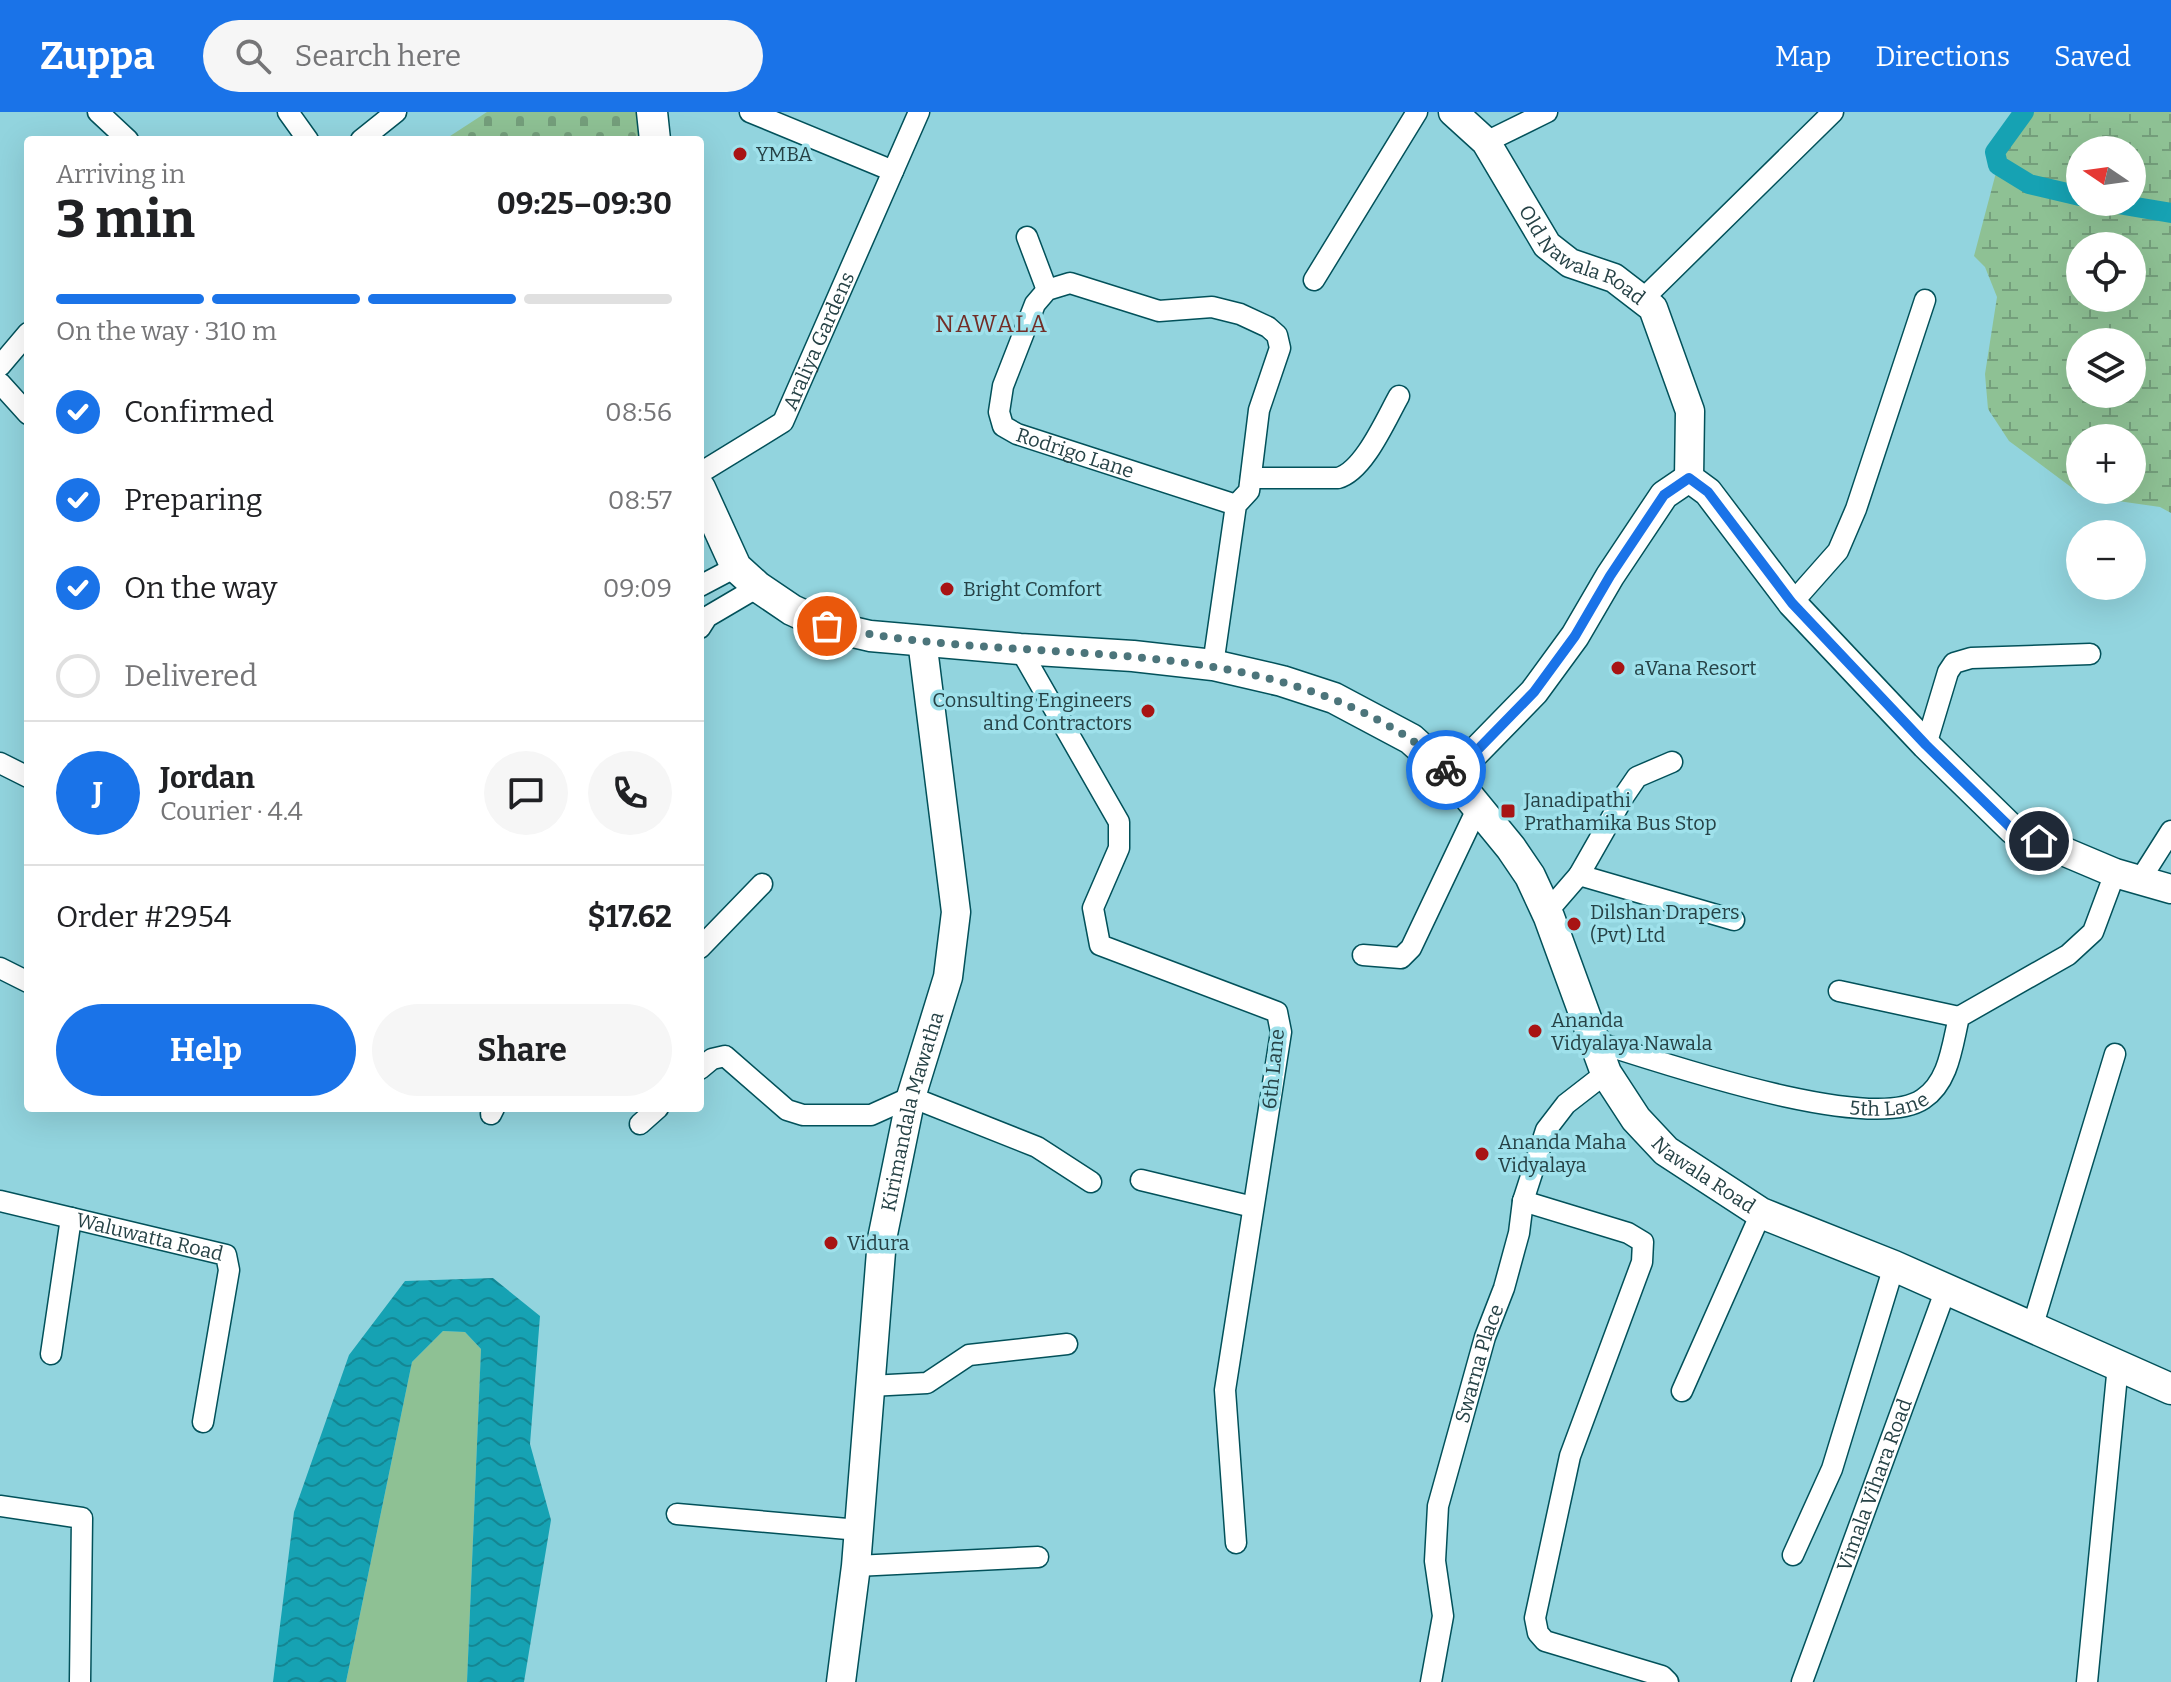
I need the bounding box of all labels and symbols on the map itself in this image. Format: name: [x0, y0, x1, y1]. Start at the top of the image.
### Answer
north arrow: [2066, 136, 2146, 216]
place label: YMBA: [756, 142, 813, 166]
marker: YMBA: [731, 145, 749, 163]
street label: Old Nawala Road: [1514, 201, 1650, 310]
street label: Araliya Gardens: [778, 268, 859, 414]
district label: NAWALA: [935, 310, 1049, 338]
street label: Rodrigo Lane: [1013, 423, 1137, 483]
place label: Bright Comfort: [963, 577, 1102, 601]
marker: Bright Comfort: [938, 580, 956, 598]
pin: [793, 592, 861, 660]
place label: aVana Resort: [1634, 656, 1756, 680]
marker: aVana Resort: [1609, 659, 1627, 677]
place label: Consulting Engineers and Contractors: [932, 688, 1132, 735]
marker: Consulting Engineers and Contractors: [1139, 702, 1157, 720]
courier: [1406, 730, 1486, 810]
place label: Janadipathi Prathamika Bus Stop: [1523, 788, 1717, 835]
marker: Janadipathi Prathamika Bus Stop: [1499, 802, 1517, 820]
pin: [2005, 807, 2073, 875]
place label: Dilshan Drapers (Pvt) Ltd: [1590, 900, 1740, 947]
marker: Dilshan Drapers (Pvt) Ltd: [1565, 915, 1583, 933]
place label: Ananda Vidyalaya Nawala: [1551, 1008, 1713, 1055]
street label: Kirimandala Mawatha: [876, 1009, 949, 1214]
marker: Ananda Vidyalaya Nawala: [1526, 1022, 1544, 1040]
street label: 6th Lane: [1257, 1028, 1289, 1110]
street label: 5th Lane: [1849, 1086, 1933, 1121]
place label: Ananda Maha Vidyalaya: [1498, 1130, 1626, 1177]
street label: Nawala Road: [1647, 1131, 1760, 1218]
marker: Ananda Maha Vidyalaya: [1473, 1145, 1491, 1163]
street label: Waluwatta Road: [74, 1208, 226, 1266]
place label: Vidura: [847, 1231, 909, 1255]
marker: Vidura: [822, 1234, 840, 1252]
street label: Swarna Place: [1450, 1301, 1509, 1426]
street label: Vimala Vihara Road: [1832, 1395, 1917, 1574]

